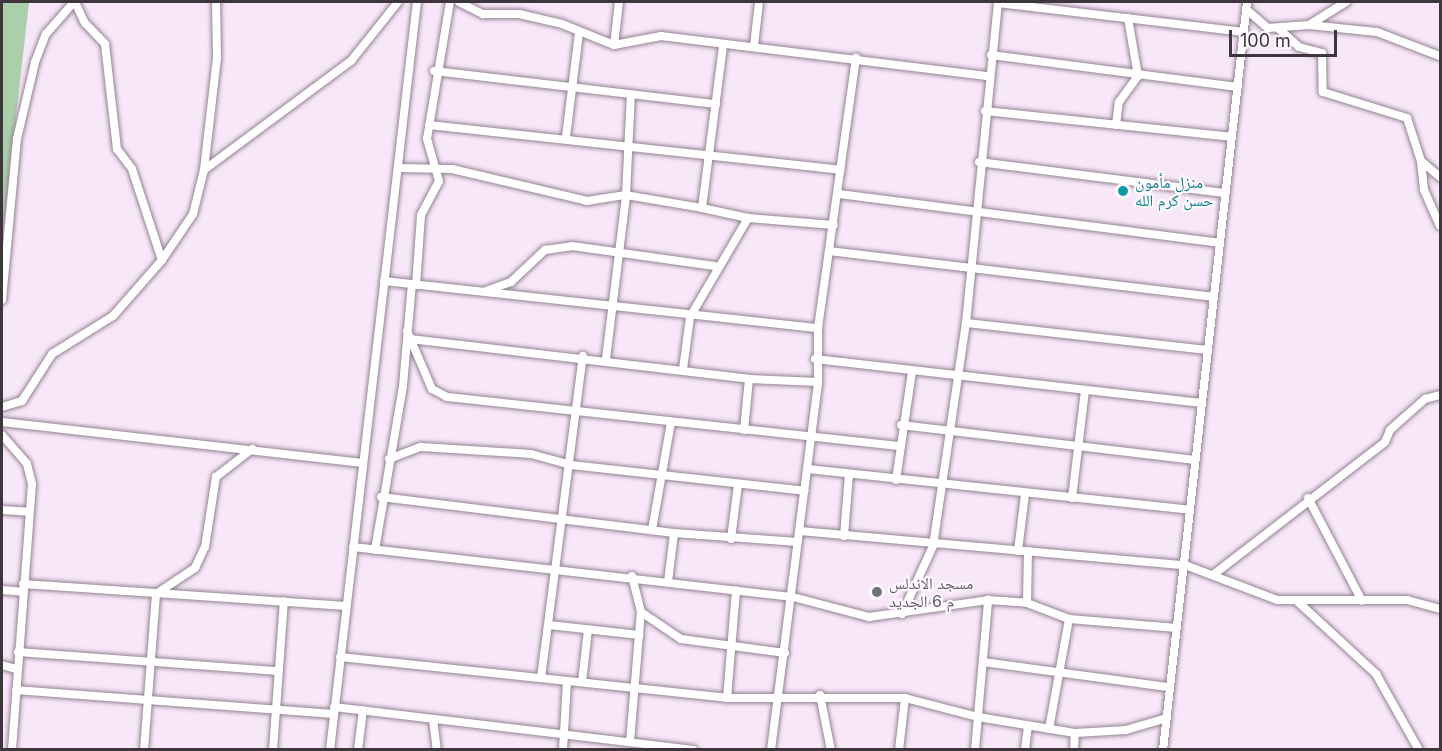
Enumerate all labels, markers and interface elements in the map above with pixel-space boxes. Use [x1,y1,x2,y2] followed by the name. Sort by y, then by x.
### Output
[1232,18,1340,56] scale bar
[1240,30,1291,51] text: 100 m
[1135,172,1213,210] place label: منزل مأمون حسن كرم الله
[1116,184,1130,198] marker: منزل مأمون حسن كرم الله
[889,573,973,611] place label: مسجد الاندلس م 6 الجديد
[870,585,884,599] marker: مسجد الاندلس م 6 الجديد

